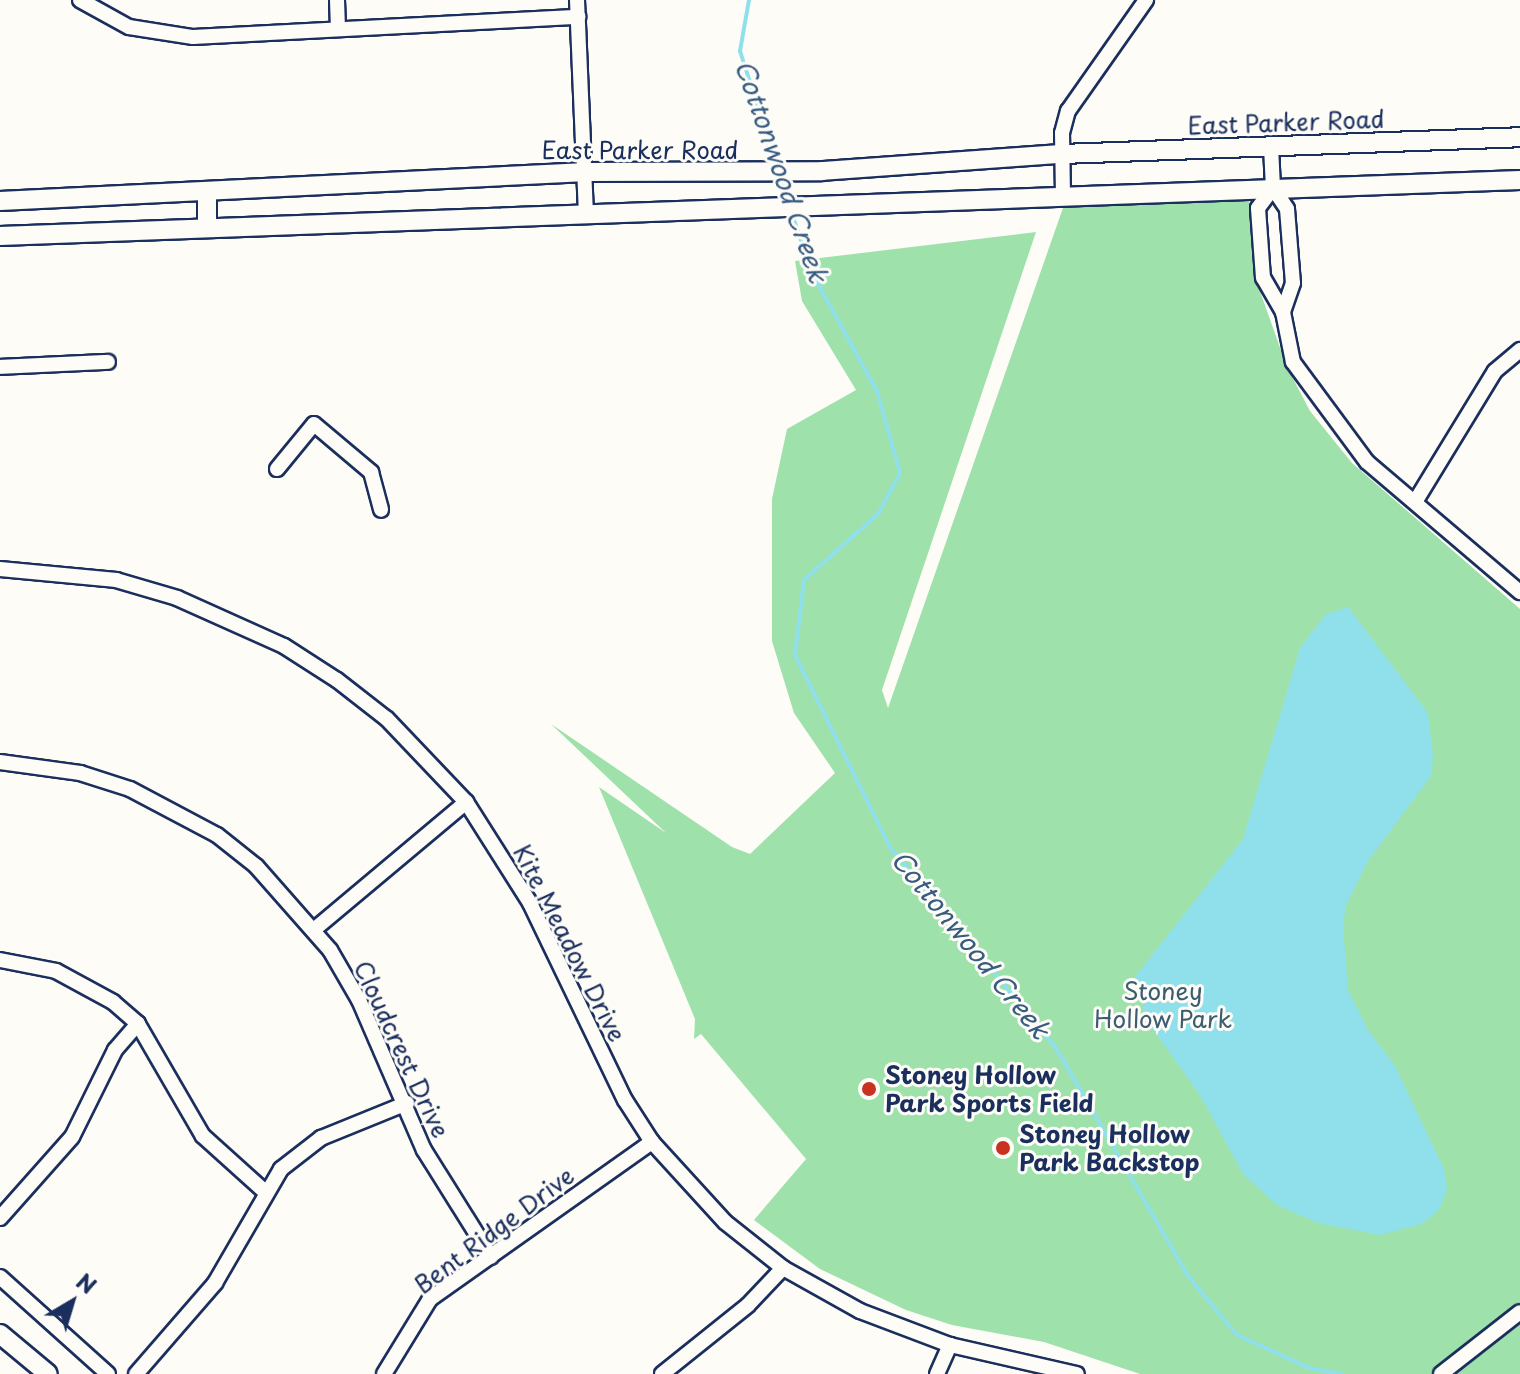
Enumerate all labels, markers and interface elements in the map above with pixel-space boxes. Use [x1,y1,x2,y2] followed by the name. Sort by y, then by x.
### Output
[729,55,835,287] water label: Cottonwood Creek
[1185,104,1387,140] street label: East Parker Road
[540,136,740,164] street label: East Parker Road
[508,840,632,1046] street label: Kite Meadow Drive
[885,843,1057,1045] water label: Cottonwood Creek
[348,956,456,1142] street label: Cloudcrest Drive
[1094,977,1232,1033] park label: Stoney Hollow Park
[885,1061,1094,1117] place label: Stoney Hollow Park Sports Field
[860,1080,878,1098] marker: Stoney Hollow Park Sports Field
[1019,1120,1200,1176] place label: Stoney Hollow Park Backstop
[994,1139,1012,1157] marker: Stoney Hollow Park Backstop
[408,1160,580,1300] street label: Bent Ridge Drive
[32,1262,112,1342] north arrow
[70,1264,104,1301] text: N

